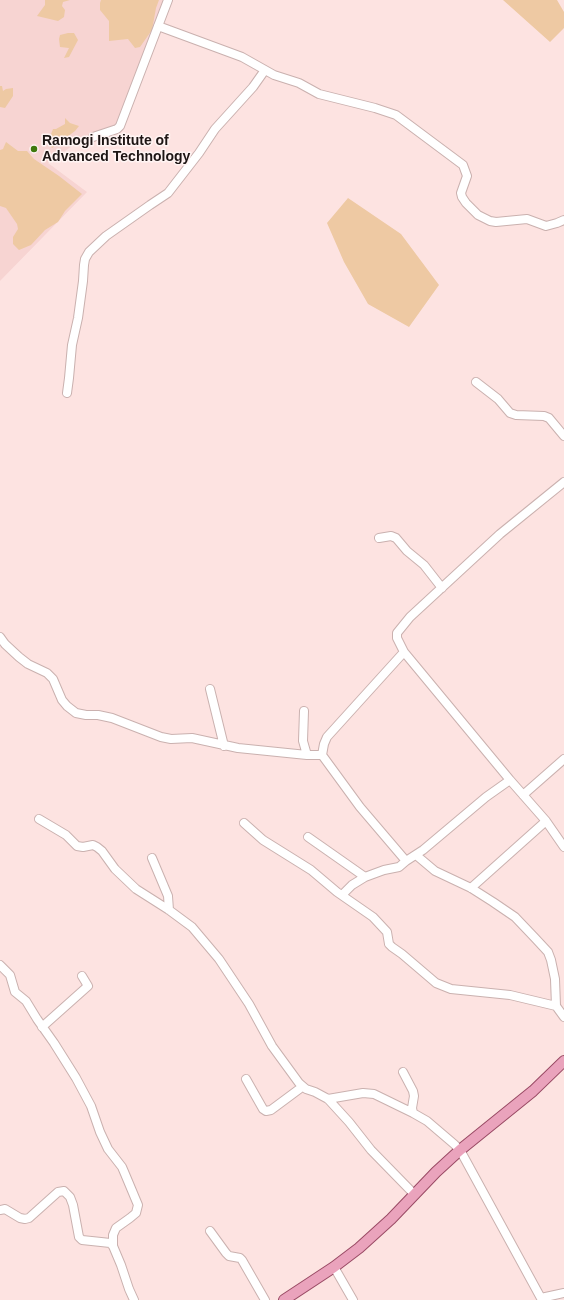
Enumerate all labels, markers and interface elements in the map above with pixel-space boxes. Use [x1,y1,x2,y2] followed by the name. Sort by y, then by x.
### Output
[42,133,190,166] place label: Ramogi Institute of Advanced Technology
[29,144,39,154] marker: Ramogi Institute of Advanced Technology

